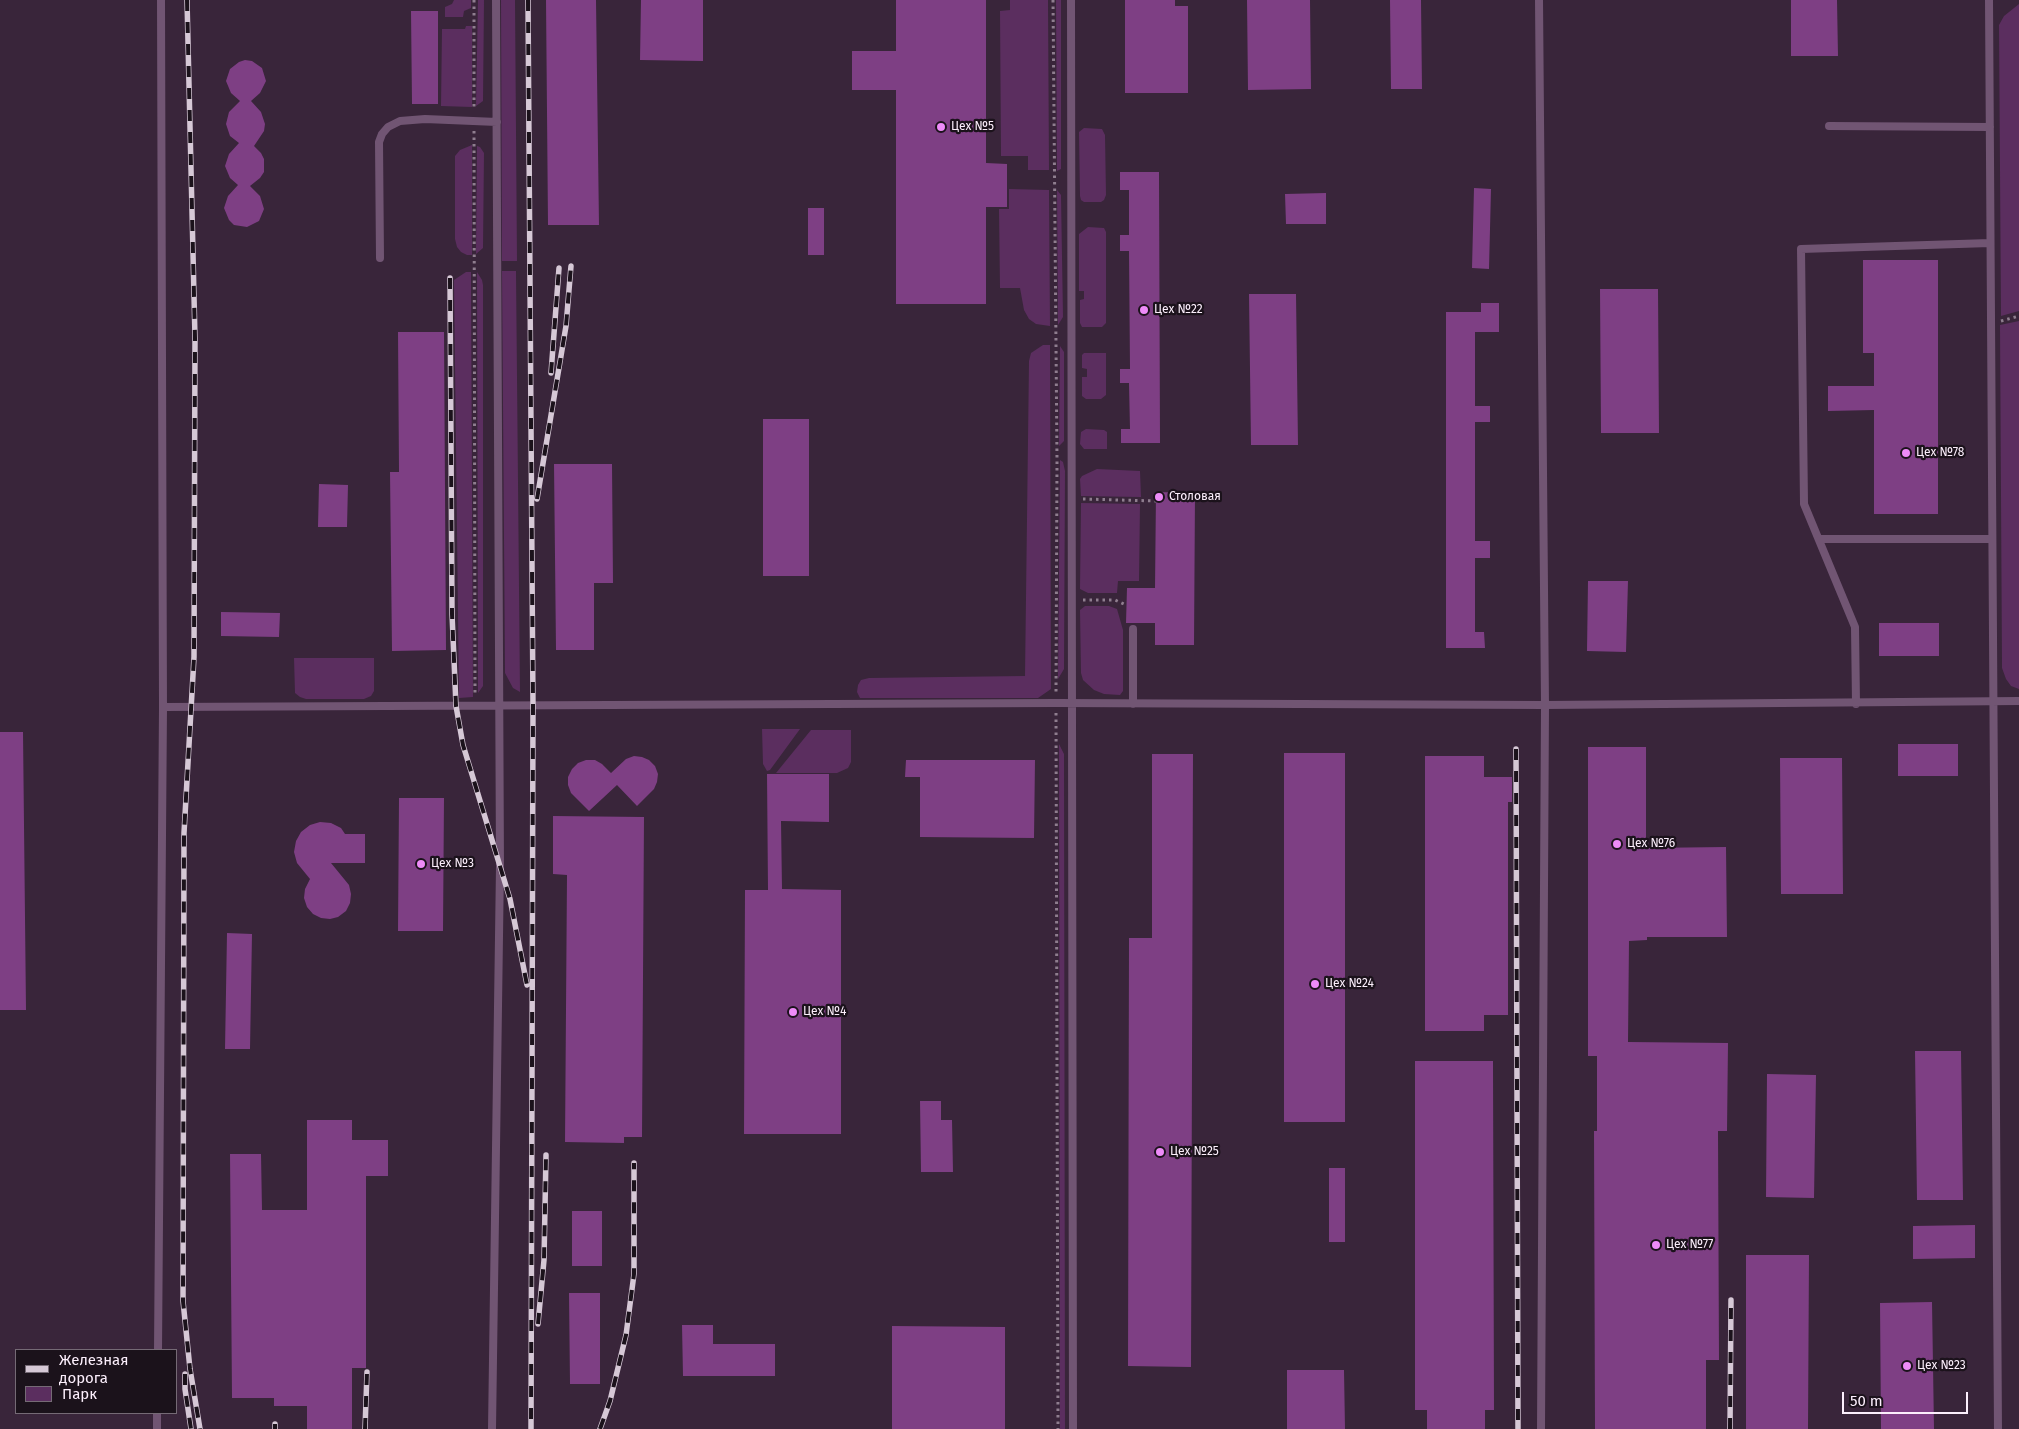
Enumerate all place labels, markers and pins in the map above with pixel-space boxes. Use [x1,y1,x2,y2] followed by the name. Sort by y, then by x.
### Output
[951,120,994,134] place label: Цех №5
[935,121,947,133] marker: Цех №5
[1154,303,1203,317] place label: Цех №22
[1138,304,1150,316] marker: Цех №22
[1916,446,1964,460] place label: Цех №78
[1900,447,1912,459] marker: Цех №78
[1169,490,1221,504] place label: Столовая
[1153,491,1165,503] marker: Столовая
[1627,837,1675,851] place label: Цех №76
[1611,838,1623,850] marker: Цех №76
[431,857,474,871] place label: Цех №3
[415,858,427,870] marker: Цех №3
[1325,977,1374,991] place label: Цех №24
[1309,978,1321,990] marker: Цех №24
[803,1005,846,1019] place label: Цех №4
[787,1006,799,1018] marker: Цех №4
[1170,1145,1219,1159] place label: Цех №25
[1154,1146,1166,1158] marker: Цех №25
[1666,1238,1713,1252] place label: Цех №77
[1650,1239,1662,1251] marker: Цех №77
[1917,1359,1966,1373] place label: Цех №23
[1901,1360,1913,1372] marker: Цех №23

